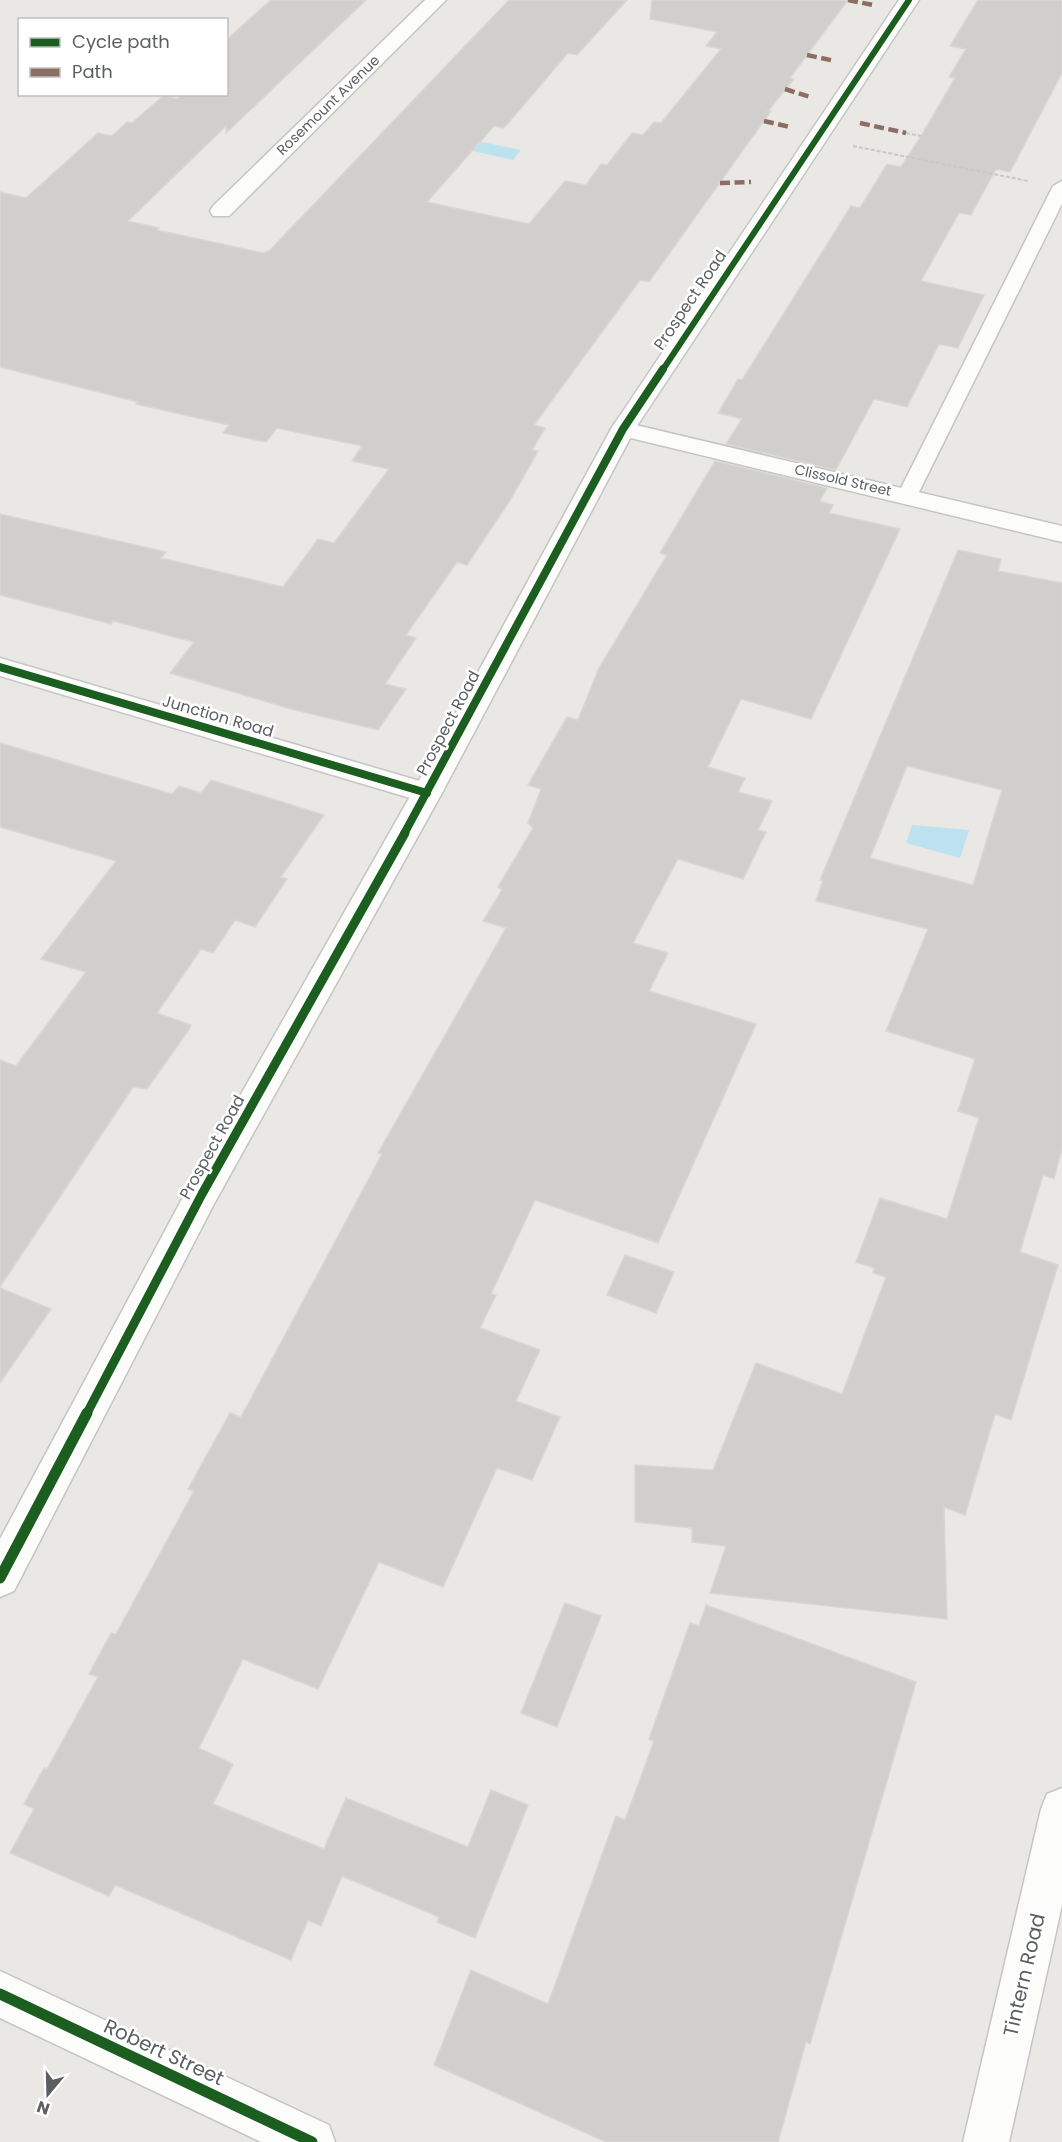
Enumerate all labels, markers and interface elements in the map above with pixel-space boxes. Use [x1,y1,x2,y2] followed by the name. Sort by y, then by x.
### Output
[18,18,228,96] legend
[72,29,170,54] text: Cycle path
[272,50,384,159] street label: Rosemount Avenue
[72,59,113,84] text: Path
[648,245,732,355] street label: Prospect Road
[793,459,893,501] street label: Clissold Street
[411,666,485,780] street label: Prospect Road
[160,689,276,743] street label: Junction Road
[174,1091,250,1203] street label: Prospect Road
[996,1911,1052,2039] street label: Tintern Road
[99,2012,229,2092] street label: Robert Street
[18,2064,78,2124] north arrow
[34,2095,53,2121] text: N

